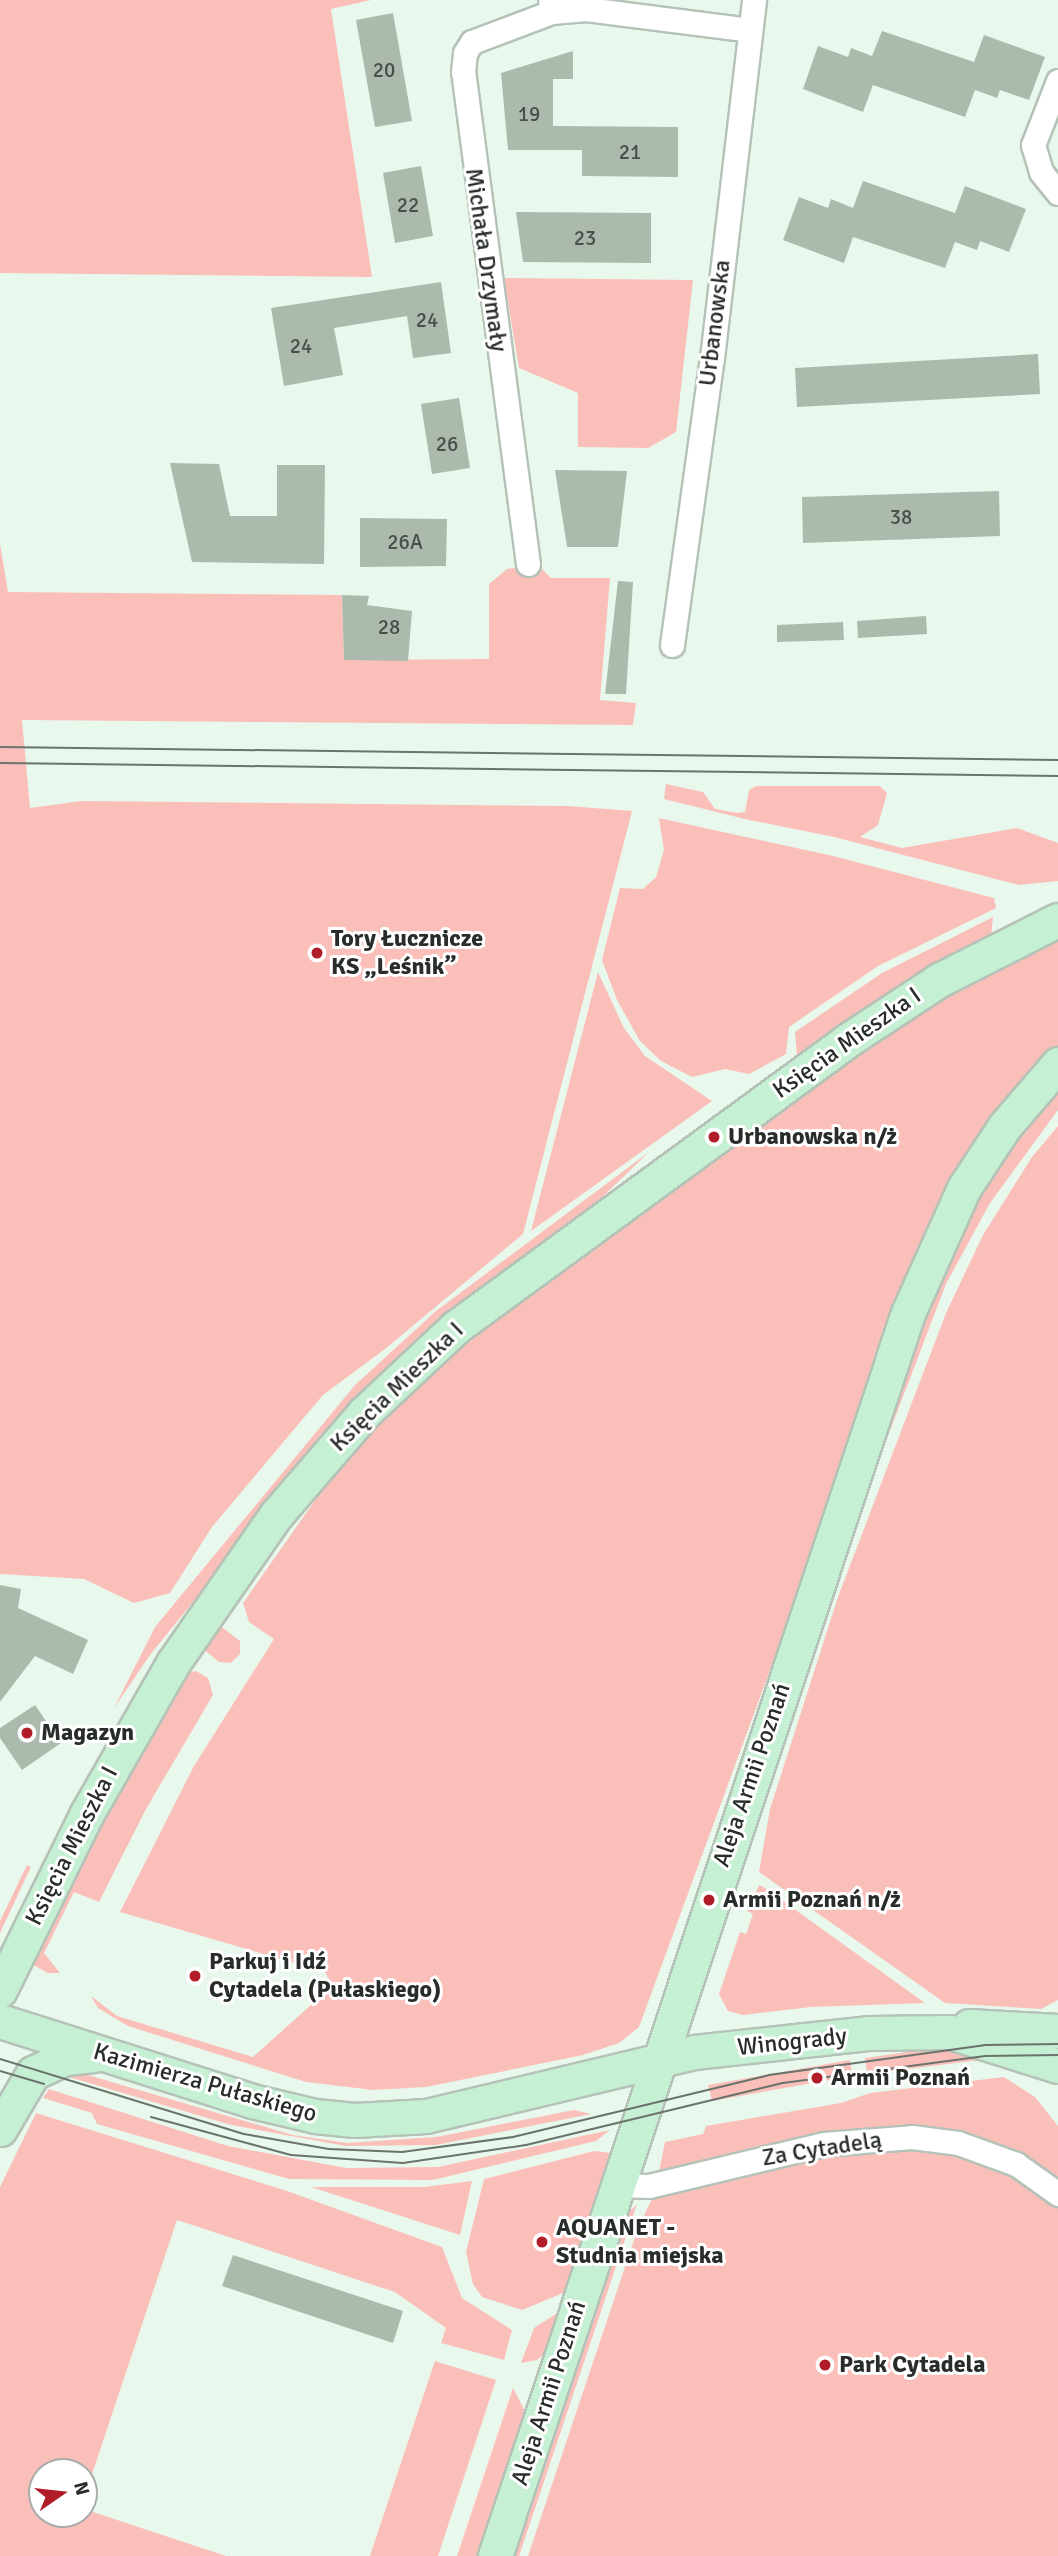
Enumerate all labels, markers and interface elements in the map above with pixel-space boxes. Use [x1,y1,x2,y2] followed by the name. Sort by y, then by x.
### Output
[373,57,395,83] house number: 20
[518,101,540,127] house number: 19
[619,139,641,165] house number: 21
[459,166,513,354] street label: Michała Drzymały
[397,192,419,218] house number: 22
[574,225,596,251] house number: 23
[693,258,737,388] street label: Urbanowska
[416,307,438,333] house number: 24
[290,333,312,359] house number: 24
[436,431,458,457] house number: 26
[890,504,912,530] house number: 38
[387,529,423,555] house number: 26A
[378,614,400,640] house number: 28
[331,925,483,981] place label: Tory Łucznicze KS „Leśnik”
[309,945,325,961] marker: Tory Łucznicze KS „Leśnik”
[767,981,927,1105] street label: Księcia Mieszka I
[728,1123,897,1151] place label: Urbanowska n/ż
[706,1129,722,1145] marker: Urbanowska n/ż
[324,1316,470,1458] street label: Księcia Mieszka I
[707,1679,797,1871] street label: Aleja Armii Poznań
[41,1719,134,1747] place label: Magazyn
[19,1725,35,1741] marker: Magazyn
[20,1762,124,1930] street label: Księcia Mieszka I
[723,1886,901,1914] place label: Armii Poznań n/ż
[701,1892,717,1908] marker: Armii Poznań n/ż
[209,1948,441,2004] place label: Parkuj i Idź Cytadela (Pułaskiego)
[187,1968,203,1984] marker: Parkuj i Idź Cytadela (Pułaskiego)
[736,2022,848,2062] street label: Winogrady
[90,2037,320,2129] street label: Kazimierza Pułaskiego
[831,2064,970,2092] place label: Armii Poznań
[809,2070,825,2086] marker: Armii Poznań
[760,2125,884,2173] street label: Za Cytadelą
[556,2214,724,2270] place label: AQUANET - Studnia miejska
[534,2234,550,2250] marker: AQUANET - Studnia miejska
[506,2297,592,2489] street label: Aleja Armii Poznań
[839,2351,986,2379] place label: Park Cytadela
[817,2357,833,2373] marker: Park Cytadela
[28,2458,98,2528] north arrow
[68,2479,95,2498] text: N

